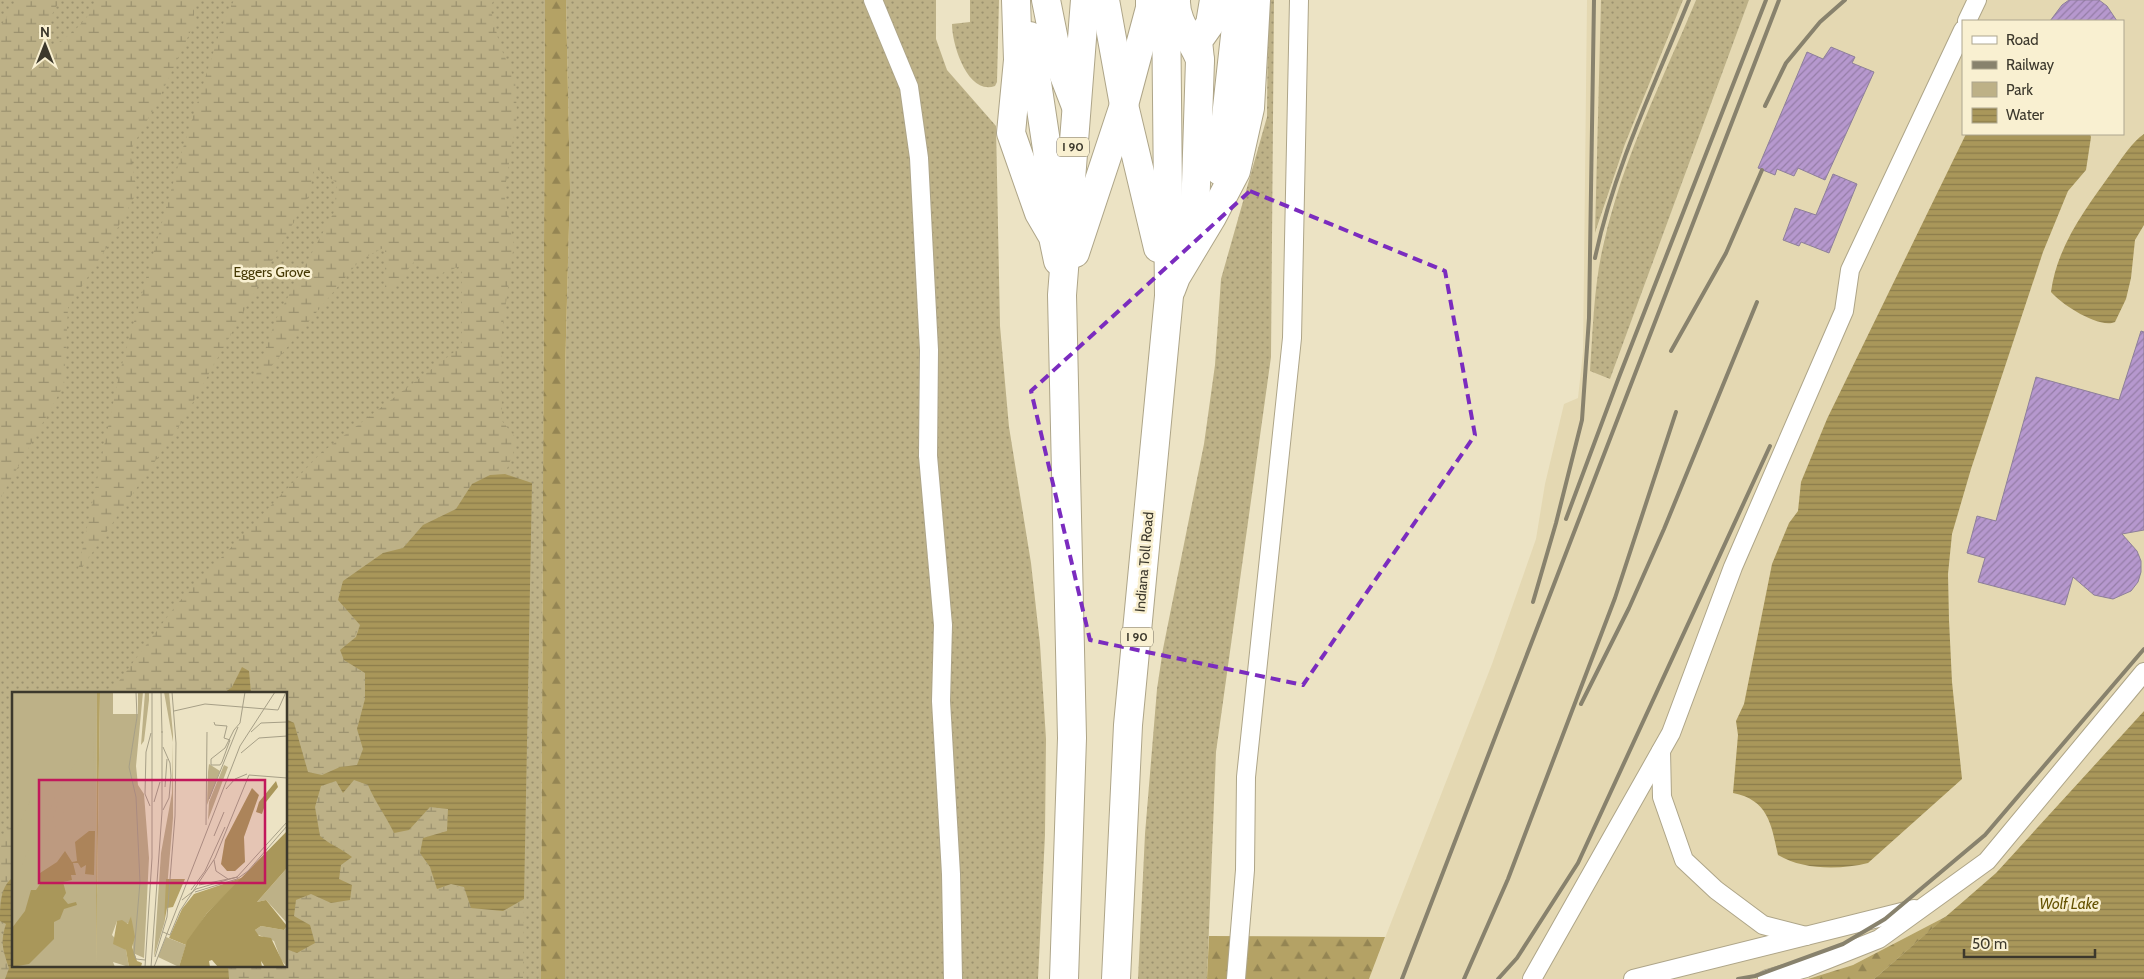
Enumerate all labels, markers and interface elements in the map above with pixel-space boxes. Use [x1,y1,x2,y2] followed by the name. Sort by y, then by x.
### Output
[20,20,70,70] north arrow
[1962,20,2124,135] legend
[40,23,50,41] text: N
[2006,31,2039,49] text: Road
[2006,56,2055,74] text: Railway
[2006,81,2033,99] text: Park
[2006,106,2044,124] text: Water
[1057,138,1089,156] road number: I 90
[233,263,311,281] park label: Eggers Grove
[1131,511,1157,613] street label: Indiana Toll Road
[1121,628,1153,646] road number: I 90
[12,692,288,966] inset map
[2039,895,2099,913] water label: Wolf Lake
[1964,926,2095,958] scale bar
[1972,935,2007,953] text: 50 m

